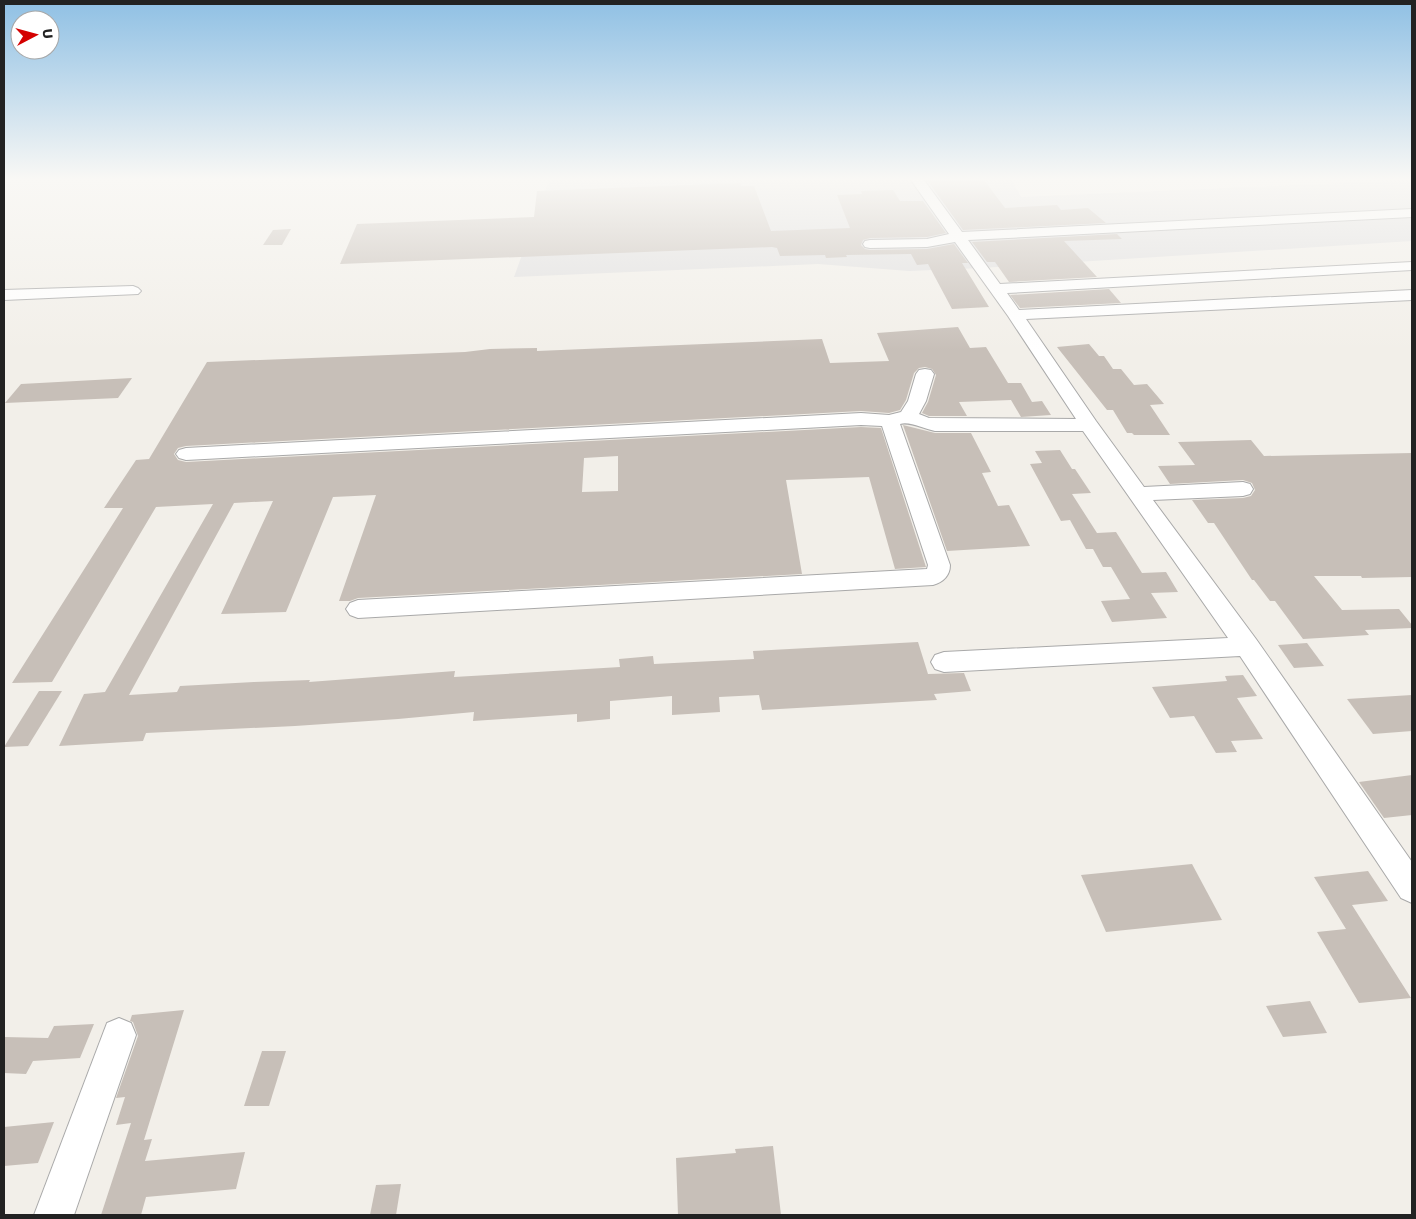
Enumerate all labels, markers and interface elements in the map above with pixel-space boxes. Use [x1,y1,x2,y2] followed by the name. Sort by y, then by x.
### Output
[10,10,60,60] north arrow
[39,28,56,39] text: U

